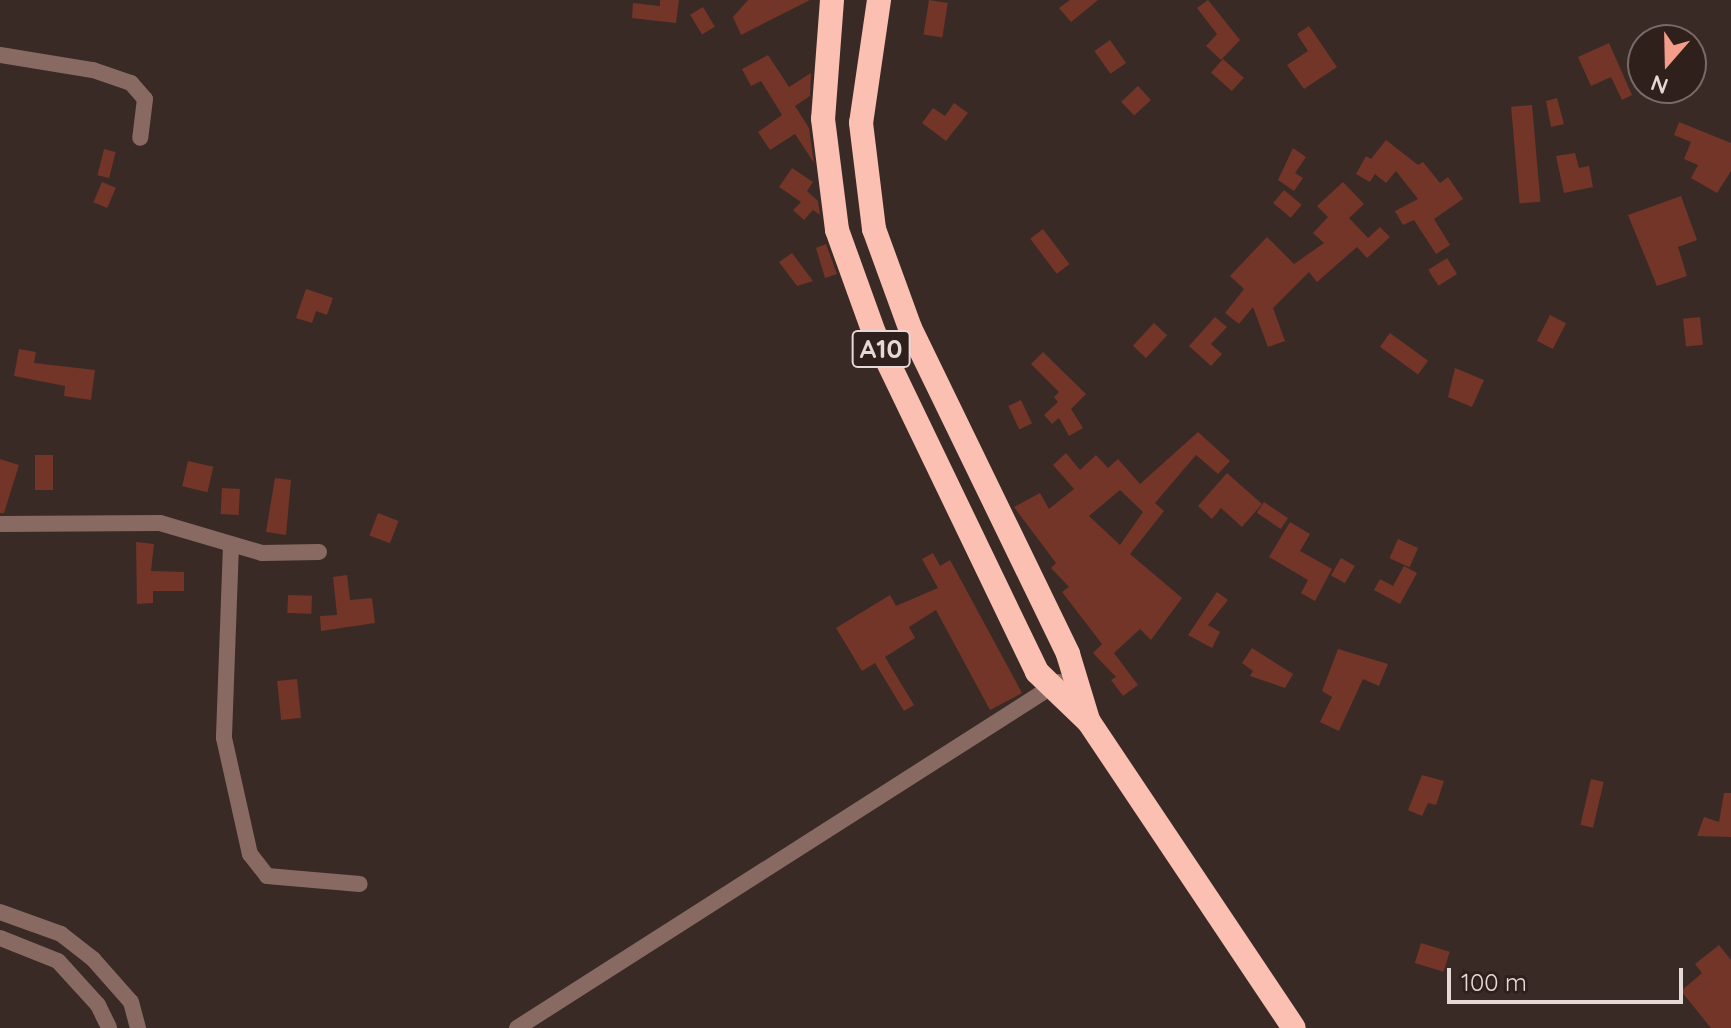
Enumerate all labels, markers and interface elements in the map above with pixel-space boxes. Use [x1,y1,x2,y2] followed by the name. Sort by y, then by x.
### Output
[1627,24,1707,104] north arrow
[1647,69,1672,101] text: N
[851,327,911,371] road number: A10
[1451,952,1687,1002] scale bar
[1461,967,1527,997] text: 100 m

